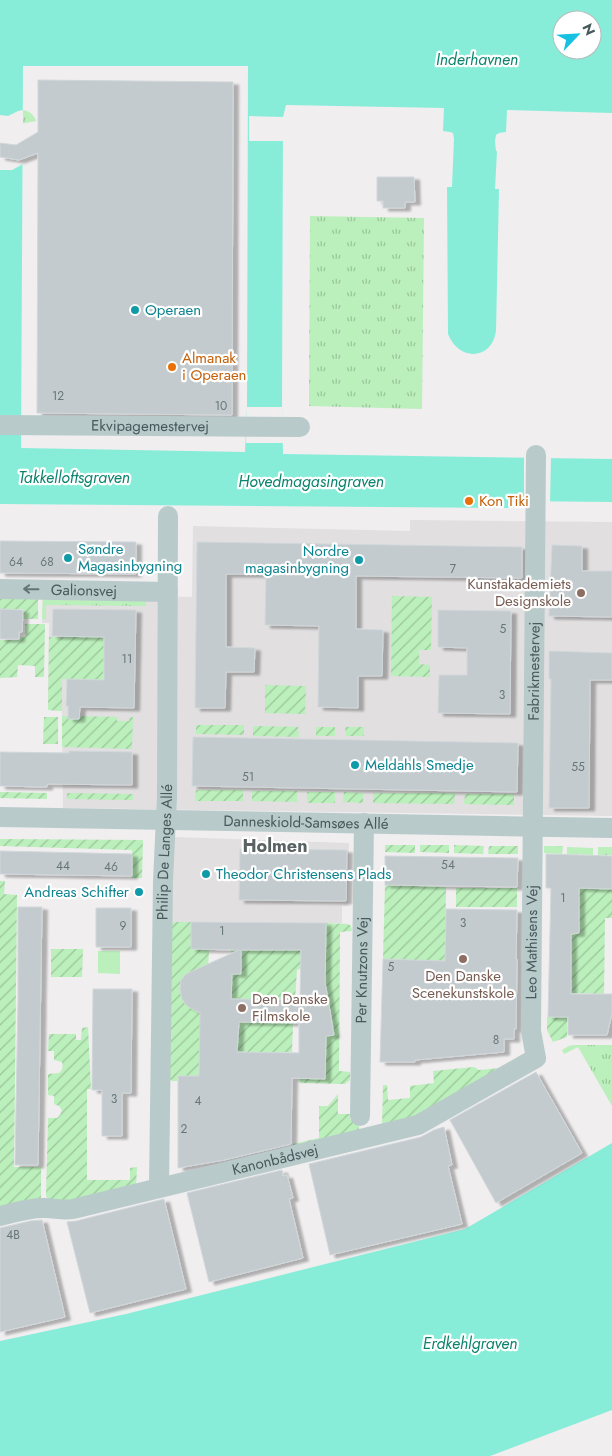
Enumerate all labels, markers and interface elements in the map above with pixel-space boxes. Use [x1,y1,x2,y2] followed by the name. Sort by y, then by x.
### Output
[552,10,602,60] north arrow
[577,20,600,39] text: N
[436,48,518,71] water label: Inderhavnen
[145,299,201,321] place label: Operaen
[129,304,141,316] marker: Operaen
[182,347,247,386] place label: Almanak i Operaen
[166,361,178,373] marker: Almanak i Operaen
[52,387,64,405] house number: 12
[215,397,227,415] house number: 10
[91,415,209,437] street label: Ekvipagemestervej
[18,466,130,489] water label: Takkelloftsgraven
[238,470,384,493] water label: Hovedmagasingraven
[479,490,529,512] place label: Kon Tiki
[463,495,475,507] marker: Kon Tiki
[78,538,182,577] place label: Søndre Magasinbygning
[245,540,349,579] place label: Nordre magasinbygning
[62,552,74,564] marker: Søndre Magasinbygning
[9,553,23,571] house number: 64
[40,553,54,571] house number: 68
[353,554,365,566] marker: Nordre magasinbygning
[450,560,457,578] house number: 7
[467,573,571,612] place label: Kunstakademiets Designskole
[51,579,117,602] street label: Galionsvej
[24,585,40,594] one-way arrow
[575,587,587,599] marker: Kunstakademiets Designskole
[500,620,507,638] house number: 5
[523,622,546,721] street label: Fabrikmestervej
[122,650,132,668] house number: 11
[499,686,506,704] house number: 3
[365,754,474,776] place label: Meldahls Smedje
[571,758,585,776] house number: 55
[349,759,361,771] marker: Meldahls Smedje
[242,768,254,786] house number: 51
[151,784,178,920] street label: Philip De Langes Allé
[223,810,389,835] street label: Danneskiold-Samsøes Allé
[242,833,308,859] district label: Holmen
[441,856,455,874] house number: 54
[56,857,70,875] house number: 44
[104,858,118,876] house number: 46
[216,863,391,885] place label: Theodor Christensens Plads
[200,868,212,880] marker: Theodor Christensens Plads
[24,881,130,903] place label: Andreas Schifter
[520,885,543,1000] street label: Leo Mathisens Vej
[133,886,145,898] marker: Andreas Schifter
[560,889,566,907] house number: 1
[460,914,467,932] house number: 3
[120,917,127,935] house number: 9
[350,917,374,1023] street label: Per Knutzons Vej
[219,922,225,940] house number: 1
[457,953,469,965] marker: Den Danske Scenekunstskole
[388,958,395,976] house number: 5
[412,965,514,1004] place label: Den Danske Scenekunstskole
[252,988,328,1027] place label: Den Danske Filmskole
[236,1002,248,1014] marker: Den Danske Filmskole
[493,1031,499,1049] house number: 8
[111,1090,118,1108] house number: 3
[195,1092,202,1110] house number: 4
[181,1120,188,1138] house number: 2
[230,1139,320,1181] street label: Kanonbådsvej
[6,1226,20,1244] house number: 4B
[423,1332,517,1355] water label: Erdkehlgraven

